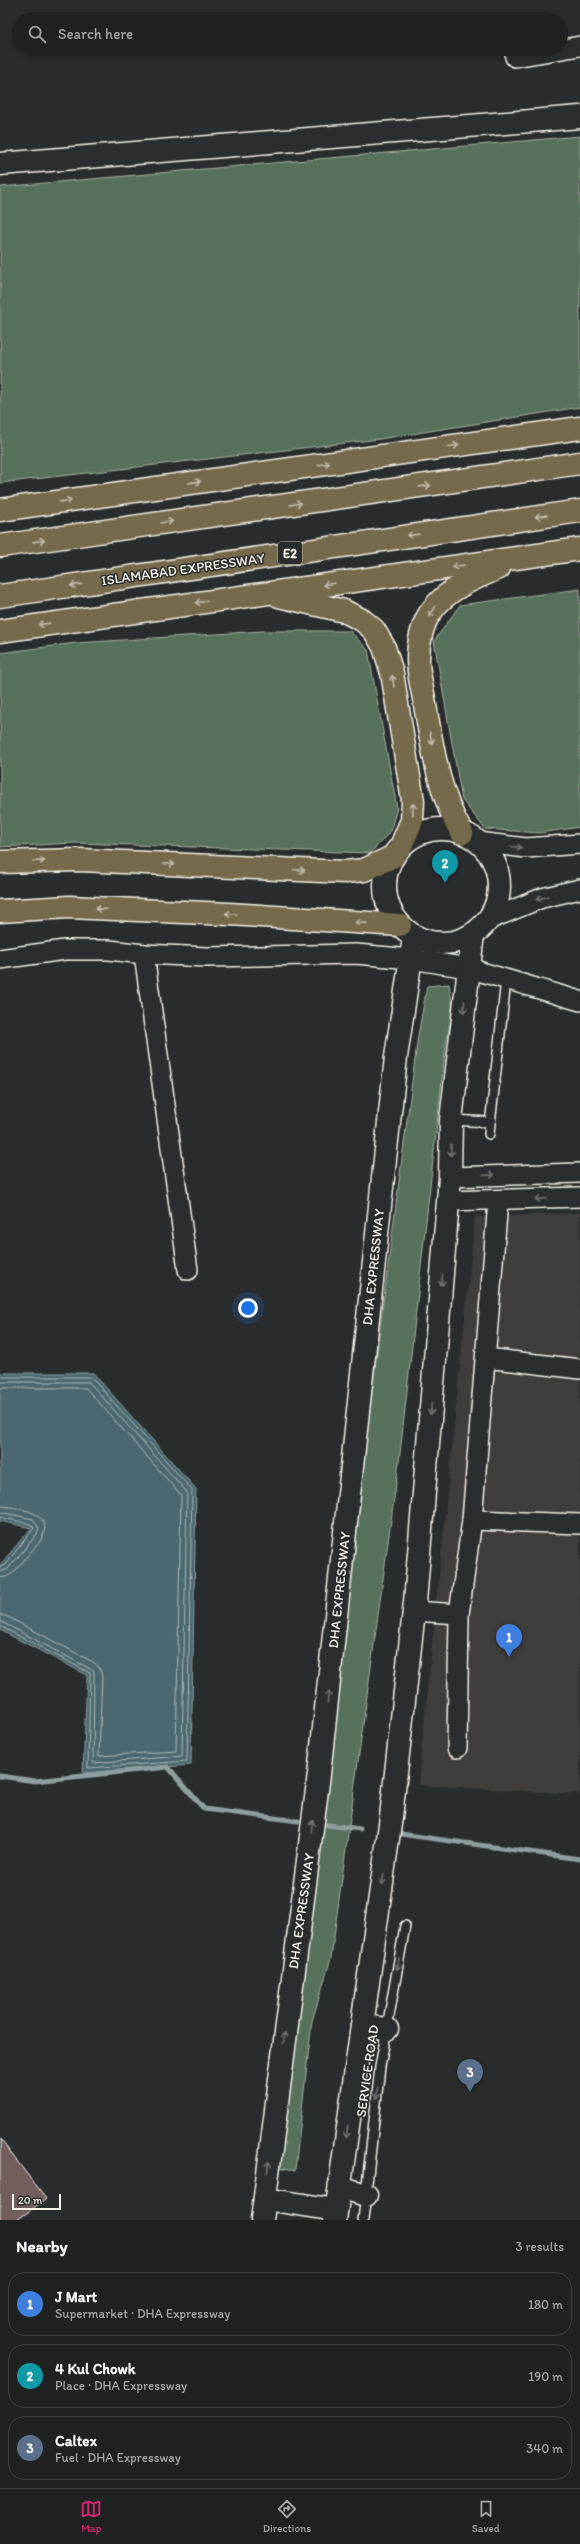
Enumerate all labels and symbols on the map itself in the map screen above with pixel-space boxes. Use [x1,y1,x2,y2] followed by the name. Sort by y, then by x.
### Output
[446,442,459,450] one-way arrow
[317,460,330,468] one-way arrow
[188,478,201,486] one-way arrow
[418,482,431,490] one-way arrow
[59,497,72,505] one-way arrow
[289,500,302,508] one-way arrow
[535,513,548,521] one-way arrow
[160,518,173,526] one-way arrow
[407,531,420,539] one-way arrow
[32,537,45,545] one-way arrow
[278,542,302,564] road number: E2
[100,550,266,589] street label: ISLAMABAD EXPRESSWAY
[452,562,465,570] one-way arrow
[323,580,336,588] one-way arrow
[70,581,83,589] one-way arrow
[195,598,208,606] one-way arrow
[428,606,436,617] one-way arrow
[38,620,51,628] one-way arrow
[389,675,397,688] one-way arrow
[427,731,435,744] one-way arrow
[409,803,416,816] one-way arrow
[509,843,522,851] one-way arrow
[432,850,458,883] pin: 2
[32,857,45,865] one-way arrow
[162,861,175,868] one-way arrow
[292,867,305,874] one-way arrow
[536,895,549,902] one-way arrow
[95,905,108,912] one-way arrow
[225,910,238,918] one-way arrow
[355,919,368,926] one-way arrow
[460,1000,468,1013] one-way arrow
[447,1143,455,1156] one-way arrow
[482,1172,495,1179] one-way arrow
[535,1195,548,1203] one-way arrow
[359,1208,388,1326] street label: DHA EXPRESSWAY
[438,1273,445,1286] one-way arrow
[238,1298,258,1318] your location
[427,1402,434,1415] one-way arrow
[325,1531,354,1649] street label: DHA EXPRESSWAY
[496,1624,522,1657] pin: 1
[324,1691,332,1704] one-way arrow
[308,1820,316,1833] one-way arrow
[285,1852,318,1970] street label: DHA EXPRESSWAY
[379,1872,387,1885] one-way arrow
[394,1958,402,1971] one-way arrow
[353,2024,382,2118] street label: SERVICE ROAD
[280,2032,288,2045] one-way arrow
[457,2059,483,2092] pin: 3
[373,2086,381,2099] one-way arrow
[343,2125,351,2138] one-way arrow
[265,2161,272,2174] one-way arrow
[12,2192,61,2211] scale bar

